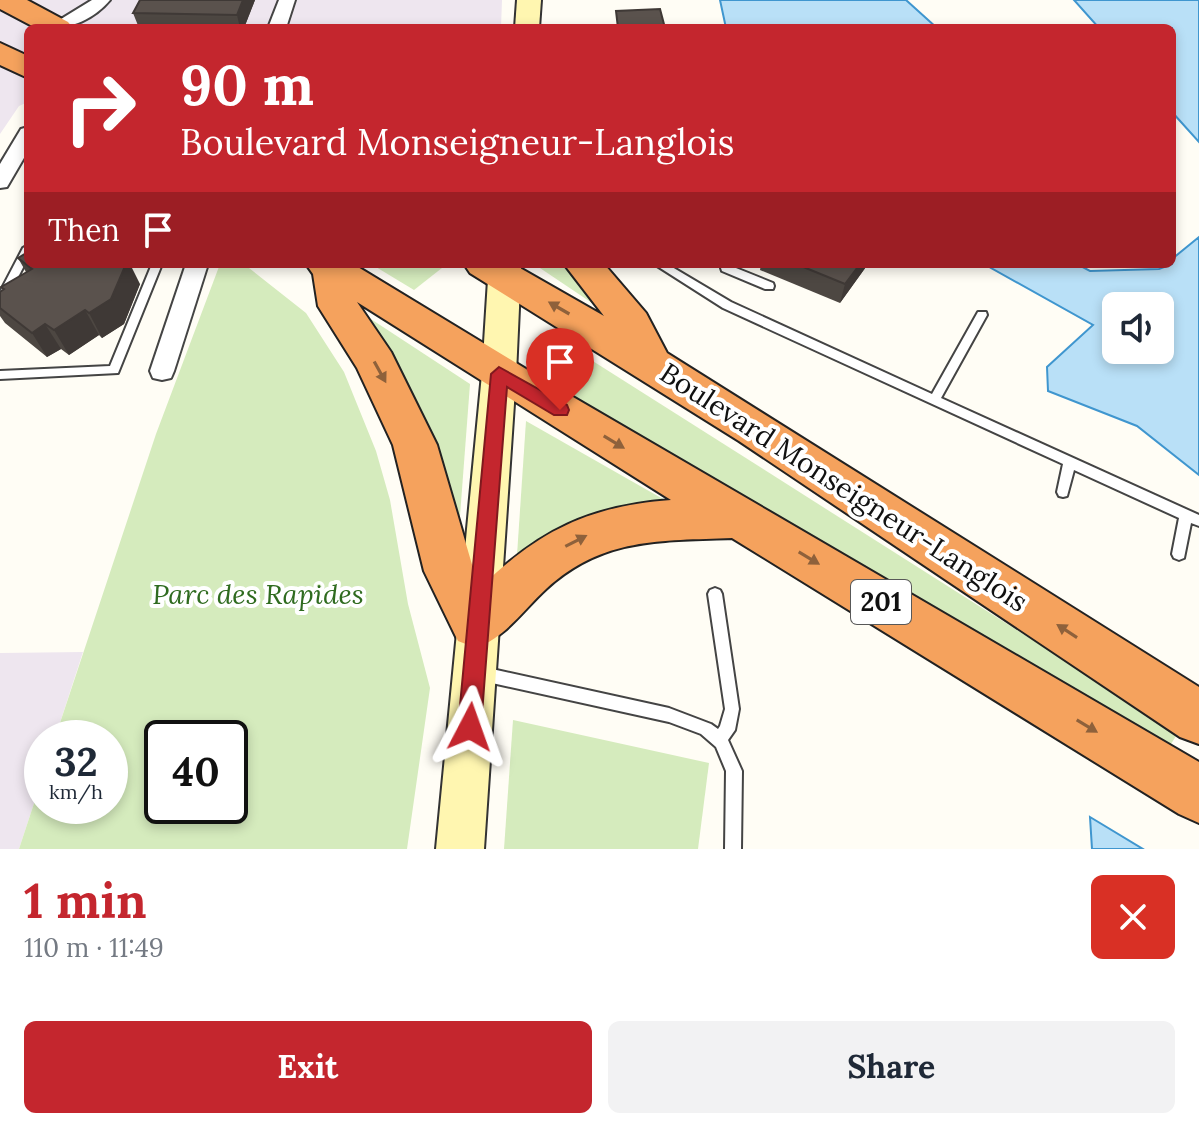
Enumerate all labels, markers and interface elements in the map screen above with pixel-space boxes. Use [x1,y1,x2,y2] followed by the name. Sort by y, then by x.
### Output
[180,49,314,120] text: 90 m
[48,56,152,160] icon: right
[180,119,734,165] text: Boulevard Monseigneur-Langlois
[136,208,180,252] icon: arrive
[48,211,120,249] text: Then
[1102,292,1174,364] map controls
[1102,292,1174,364] button: sound
[548,301,570,315] one-way arrow
[526,328,594,410] pin
[538,340,582,384] icon: arrive
[653,354,1035,620] street label: Boulevard Monseigneur-Langlois
[373,361,387,383] one-way arrow
[603,435,625,449] one-way arrow
[564,535,587,548] one-way arrow
[798,551,820,565] one-way arrow
[152,576,364,612] park label: Parc des Rapides
[851,580,911,624] road number: 201
[1056,625,1078,639] one-way arrow
[428,685,512,769] position arrow
[1076,718,1098,732] one-way arrow
[144,720,248,824] speed limit sign: 40
[54,736,98,787] text: 32
[49,779,103,804] text: km/h
[24,870,147,931] text: 1 min
[1091,875,1175,959] button: close
[24,931,164,964] text: 110 m · 11:49
[24,1021,592,1113] button: Exit
[608,1021,1175,1113] button: Share

